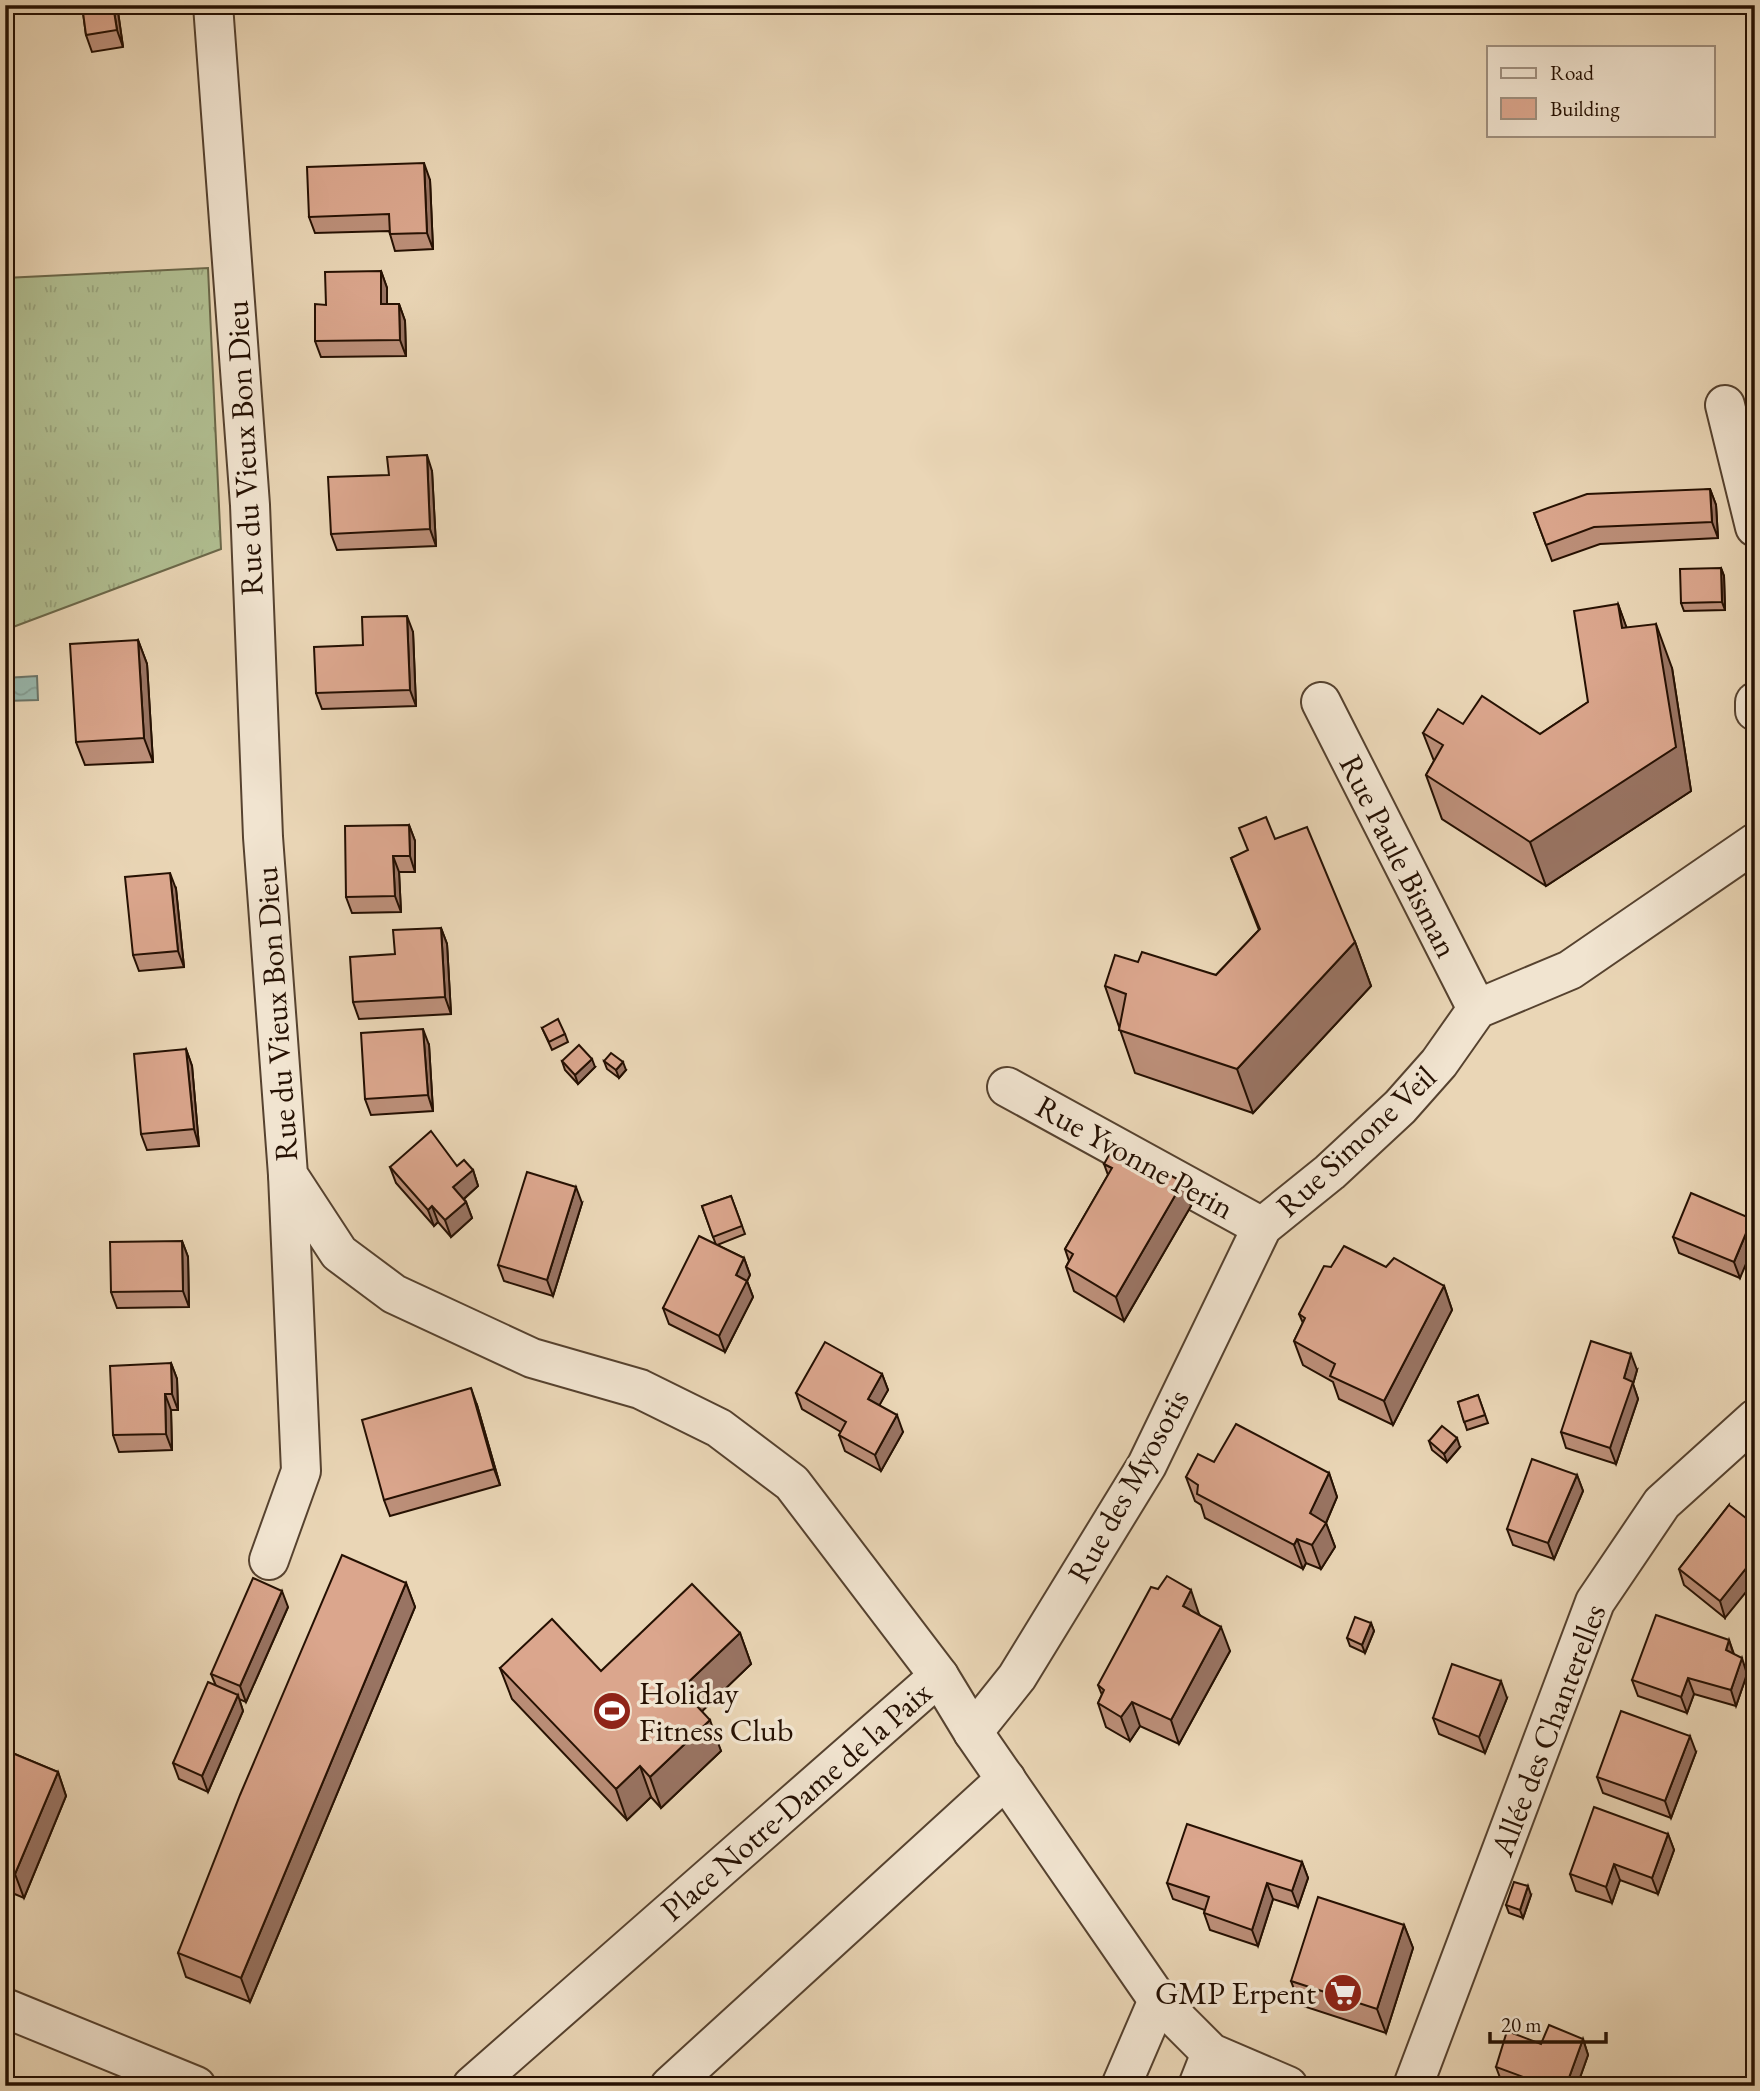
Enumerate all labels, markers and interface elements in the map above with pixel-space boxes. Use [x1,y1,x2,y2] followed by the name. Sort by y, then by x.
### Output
[1487,46,1714,136] legend
[1550,59,1594,86] text: Road
[1550,95,1620,122] text: Building
[215,299,273,597] street label: Rue du Vieux Bon Dieu
[1330,747,1468,965] street label: Rue Paule Bisman
[245,865,307,1163] street label: Rue du Vieux Bon Dieu
[1267,1056,1445,1226] street label: Rue Simone Veil
[1029,1085,1242,1229] street label: Rue Yvonne Perin
[1058,1382,1198,1590] street label: Rue des Myosotis
[1480,1598,1615,1863] street label: Allée des Chanterelles
[639,1672,793,1751] place label: Holiday Fitness Club
[652,1672,940,1930] street label: Place Notre-Dame de la Paix
[591,1690,633,1732] sports icon: Holiday Fitness Club
[1155,1972,1316,2014] place label: GMP Erpent
[1322,1972,1364,2014] supermarket icon: GMP Erpent
[1490,2000,1606,2044] scale bar
[1501,2011,1542,2038] text: 20 m

